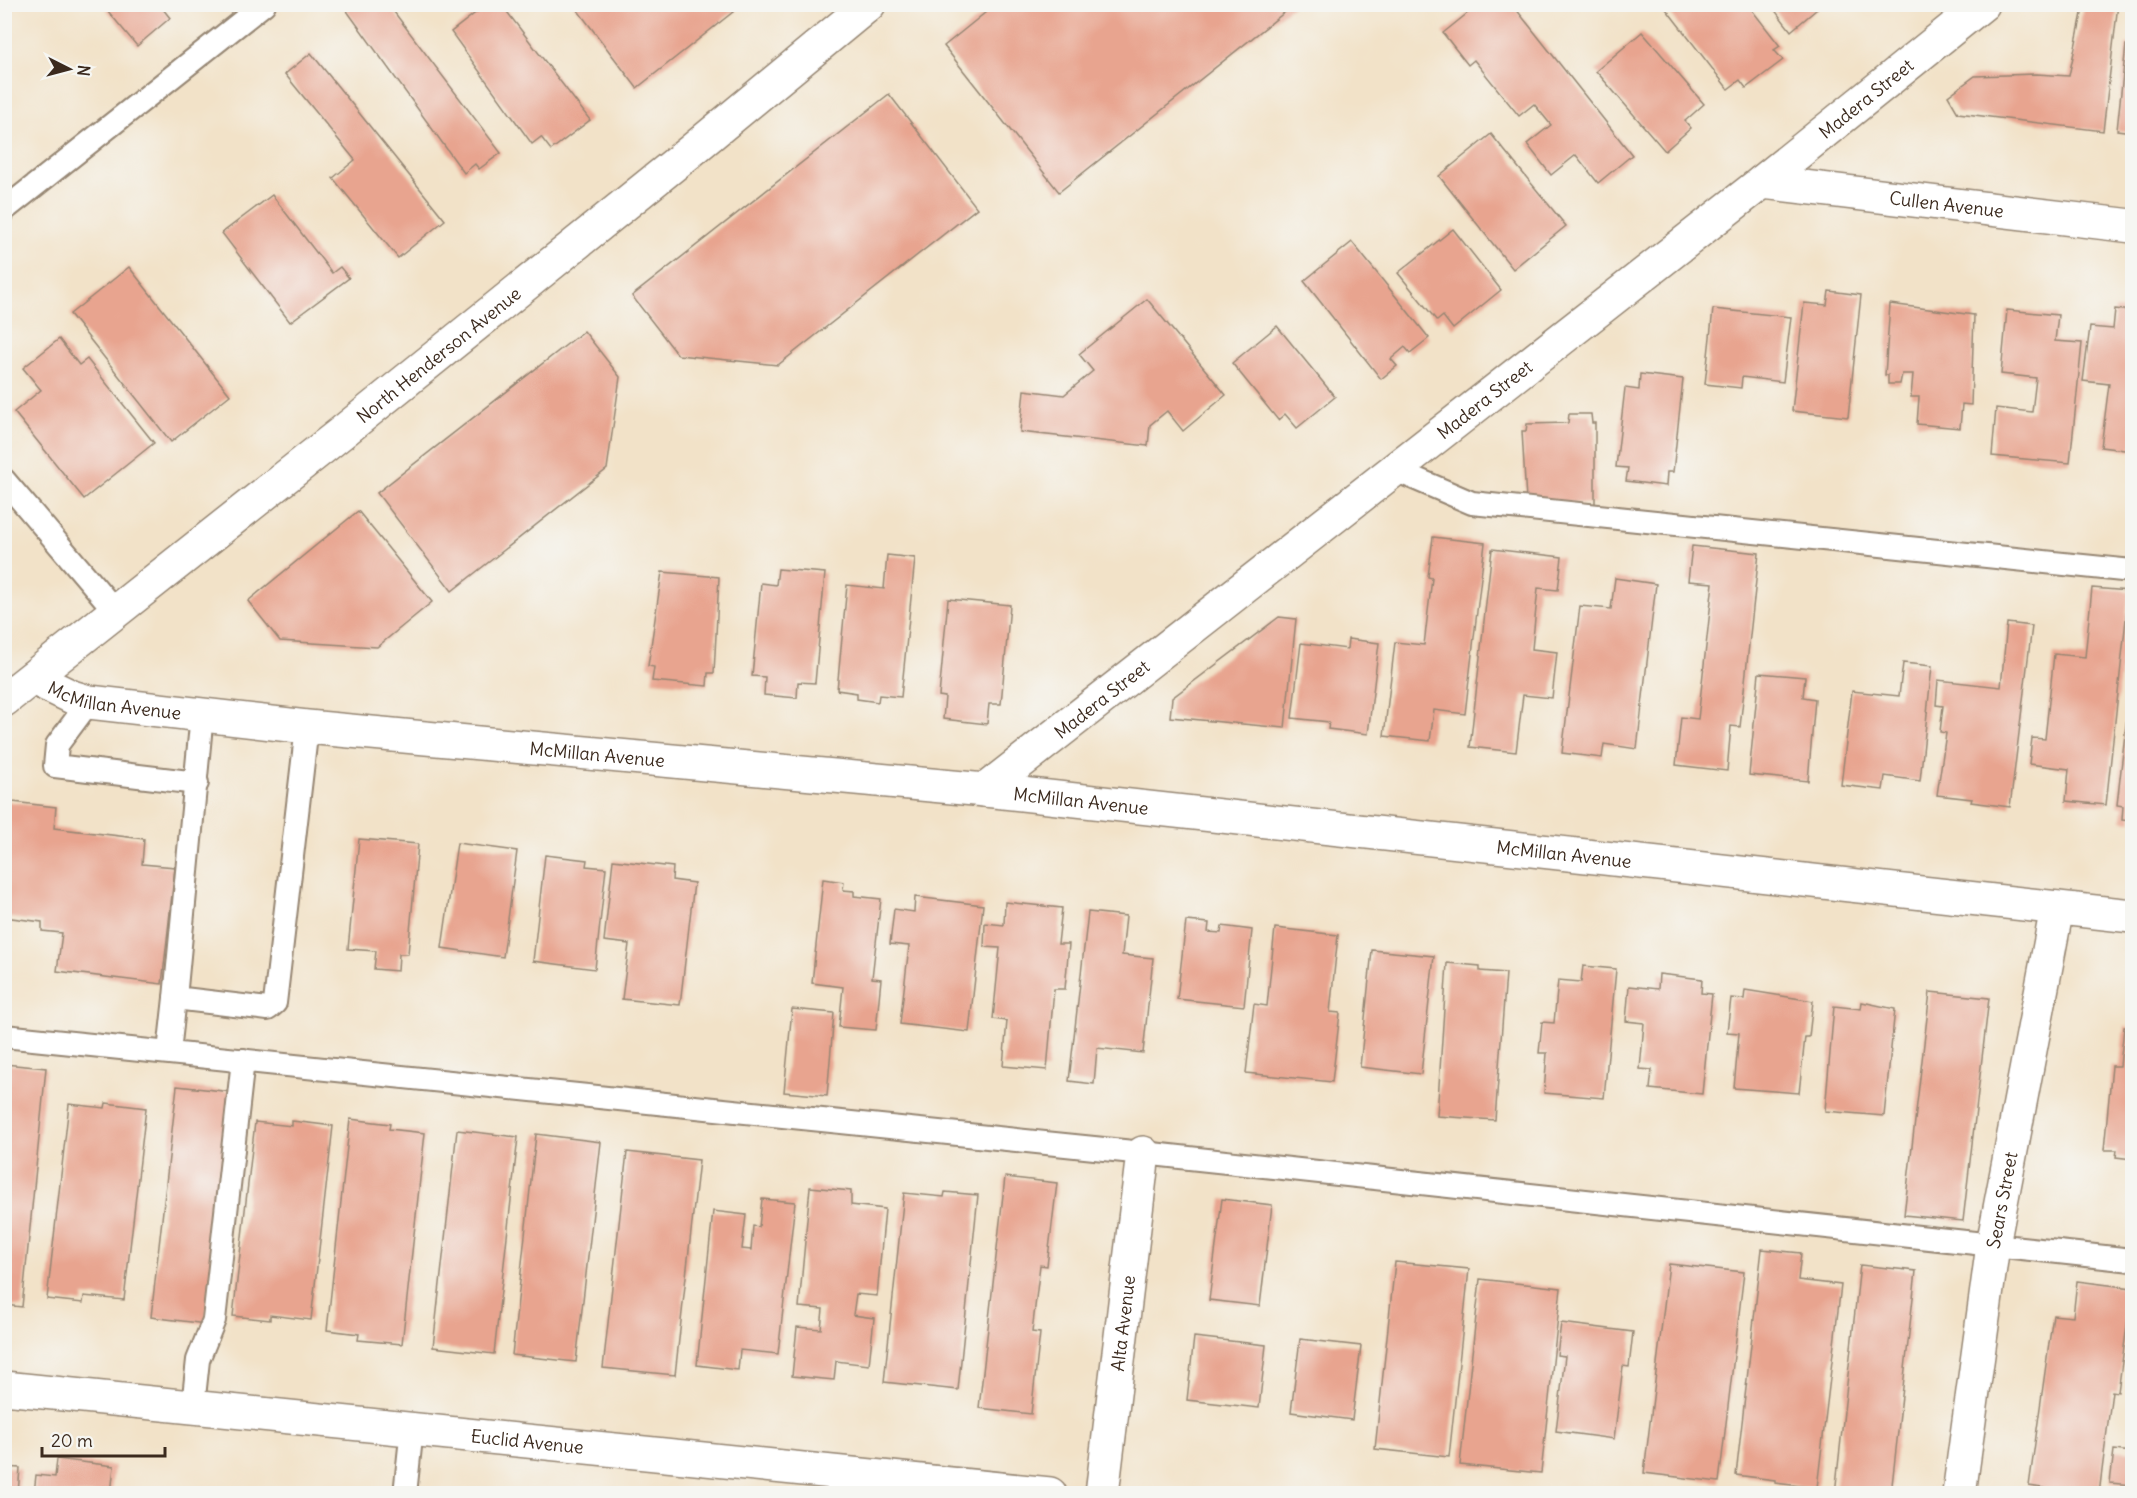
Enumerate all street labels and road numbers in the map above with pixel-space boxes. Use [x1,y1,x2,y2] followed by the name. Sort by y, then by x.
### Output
[1814,53,1918,143] street label: Madera Street
[1888,186,2005,222] street label: Cullen Avenue
[352,282,525,428] street label: North Henderson Avenue
[1432,355,1537,444] street label: Madera Street
[1049,654,1154,743] street label: Madera Street
[44,676,182,724] street label: McMillan Avenue
[529,736,666,772] street label: McMillan Avenue
[1012,782,1150,819] street label: McMillan Avenue
[1495,835,1633,872] street label: McMillan Avenue
[1981,1150,2022,1250] street label: Sears Street
[1105,1274,1140,1373] street label: Alta Avenue
[470,1424,585,1458] street label: Euclid Avenue

